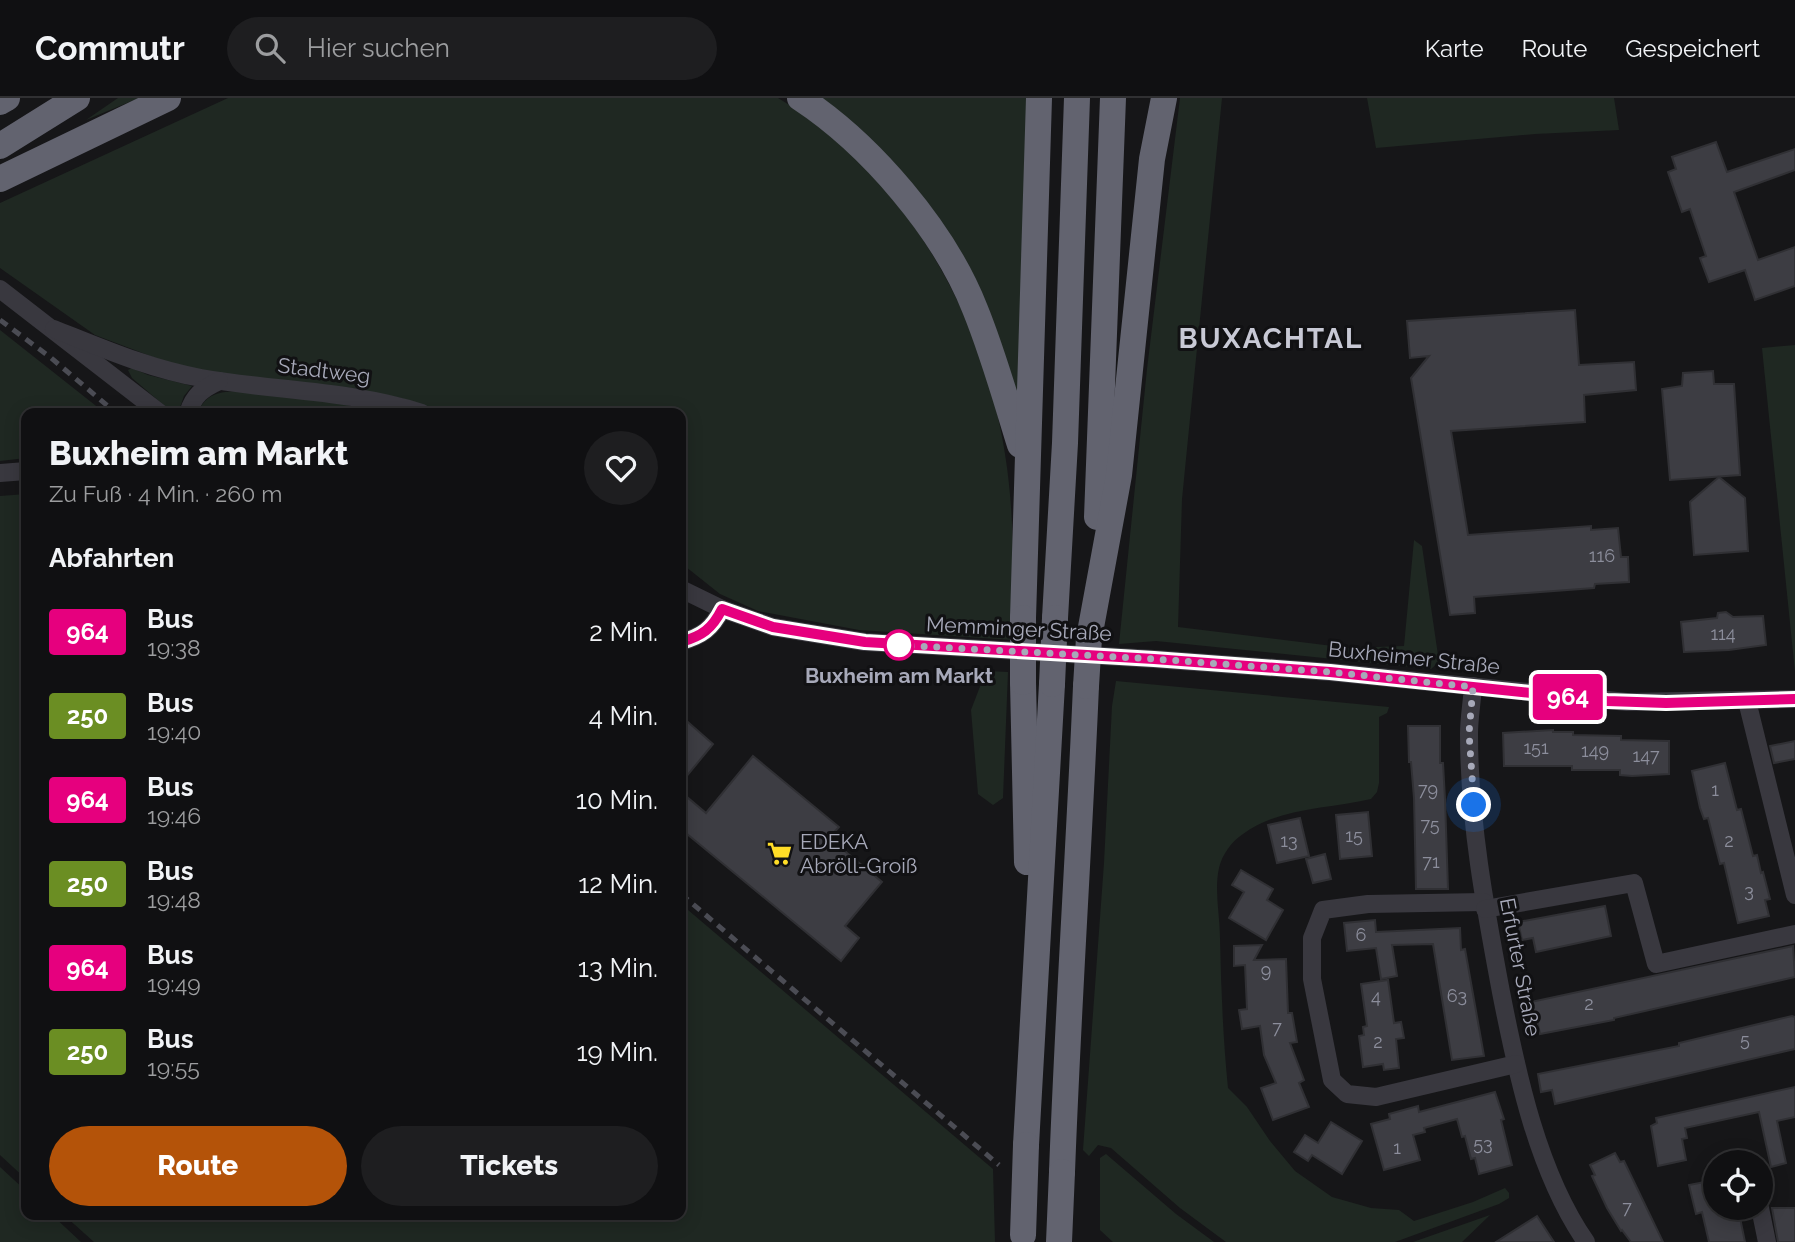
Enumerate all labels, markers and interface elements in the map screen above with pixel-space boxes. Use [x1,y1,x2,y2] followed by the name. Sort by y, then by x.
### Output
[227,17,717,80] search box
[35,29,185,68] text: Commutr
[251,29,289,67] icon: search
[307,33,450,63] text: Hier suchen
[1425,34,1484,63] text: Karte
[1522,34,1587,63] text: Route
[1625,34,1760,63] text: Gespeichert
[1179,322,1363,355] district label: BUXACHTAL
[276,352,372,389] street label: Stadtweg
[584,431,658,505] button: heart
[49,434,348,473] text: Buxheim am Markt
[49,480,282,507] text: Zu Fuß · 4 Min. · 260 m
[49,543,174,573] text: Abfahrten
[1589,545,1615,566] house number: 116
[147,604,194,634] text: Bus
[926,611,1112,646] street label: Memminger Straße
[66,617,109,646] text: 964
[589,617,658,647] text: 2 Min.
[1710,623,1736,644] house number: 114
[884,630,914,660] marker: Buxheim am Markt
[147,634,201,661] text: 19:38
[1327,636,1501,679] street label: Buxheimer Straße
[805,663,993,688] place label: Buxheim am Markt
[1528,674,1608,720] line badge: 964
[1547,682,1589,711] text: 964
[147,688,194,718] text: Bus
[67,701,108,730] text: 250
[589,701,658,731] text: 4 Min.
[147,718,201,745] text: 19:40
[1523,737,1549,758] house number: 151
[1581,740,1609,761] house number: 149
[1632,745,1660,766] house number: 147
[147,772,194,802] text: Bus
[1418,779,1438,800] house number: 79
[1711,779,1719,800] house number: 1
[66,785,109,814] text: 964
[576,785,658,815] text: 10 Min.
[1456,787,1491,822] your location
[147,802,201,829] text: 19:46
[1420,814,1440,835] house number: 75
[1345,825,1363,846] house number: 15
[800,829,917,878] place label: EDEKA Abröll-Groiß
[1280,830,1298,851] house number: 13
[1724,830,1734,851] house number: 2
[766,840,794,868] supermarket icon: EDEKA Abröll-Groiß
[1422,851,1440,872] house number: 71
[147,856,194,886] text: Bus
[67,869,108,898] text: 250
[578,869,658,899] text: 12 Min.
[1744,880,1754,901] house number: 3
[147,886,201,913] text: 19:48
[1495,896,1546,1038] street label: Erfurter Straße
[1356,924,1367,945] house number: 6
[147,940,194,970] text: Bus
[66,953,109,982] text: 964
[578,953,658,983] text: 13 Min.
[1261,960,1271,981] house number: 9
[147,970,201,997] text: 19:49
[1447,985,1467,1006] house number: 63
[1371,986,1381,1007] house number: 4
[1584,993,1594,1014] house number: 2
[1272,1017,1282,1038] house number: 7
[147,1024,194,1054] text: Bus
[1740,1029,1750,1050] house number: 5
[1373,1031,1383,1052] house number: 2
[67,1037,108,1066] text: 250
[576,1037,658,1067] text: 19 Min.
[147,1054,200,1081] text: 19:55
[49,1126,347,1206] button: Route
[361,1126,658,1206] button: Tickets
[1473,1133,1493,1154] house number: 53
[1393,1137,1401,1158] house number: 1
[1703,1150,1773,1220] map controls
[1703,1150,1773,1220] button: locate
[1622,1197,1632,1218] house number: 7

